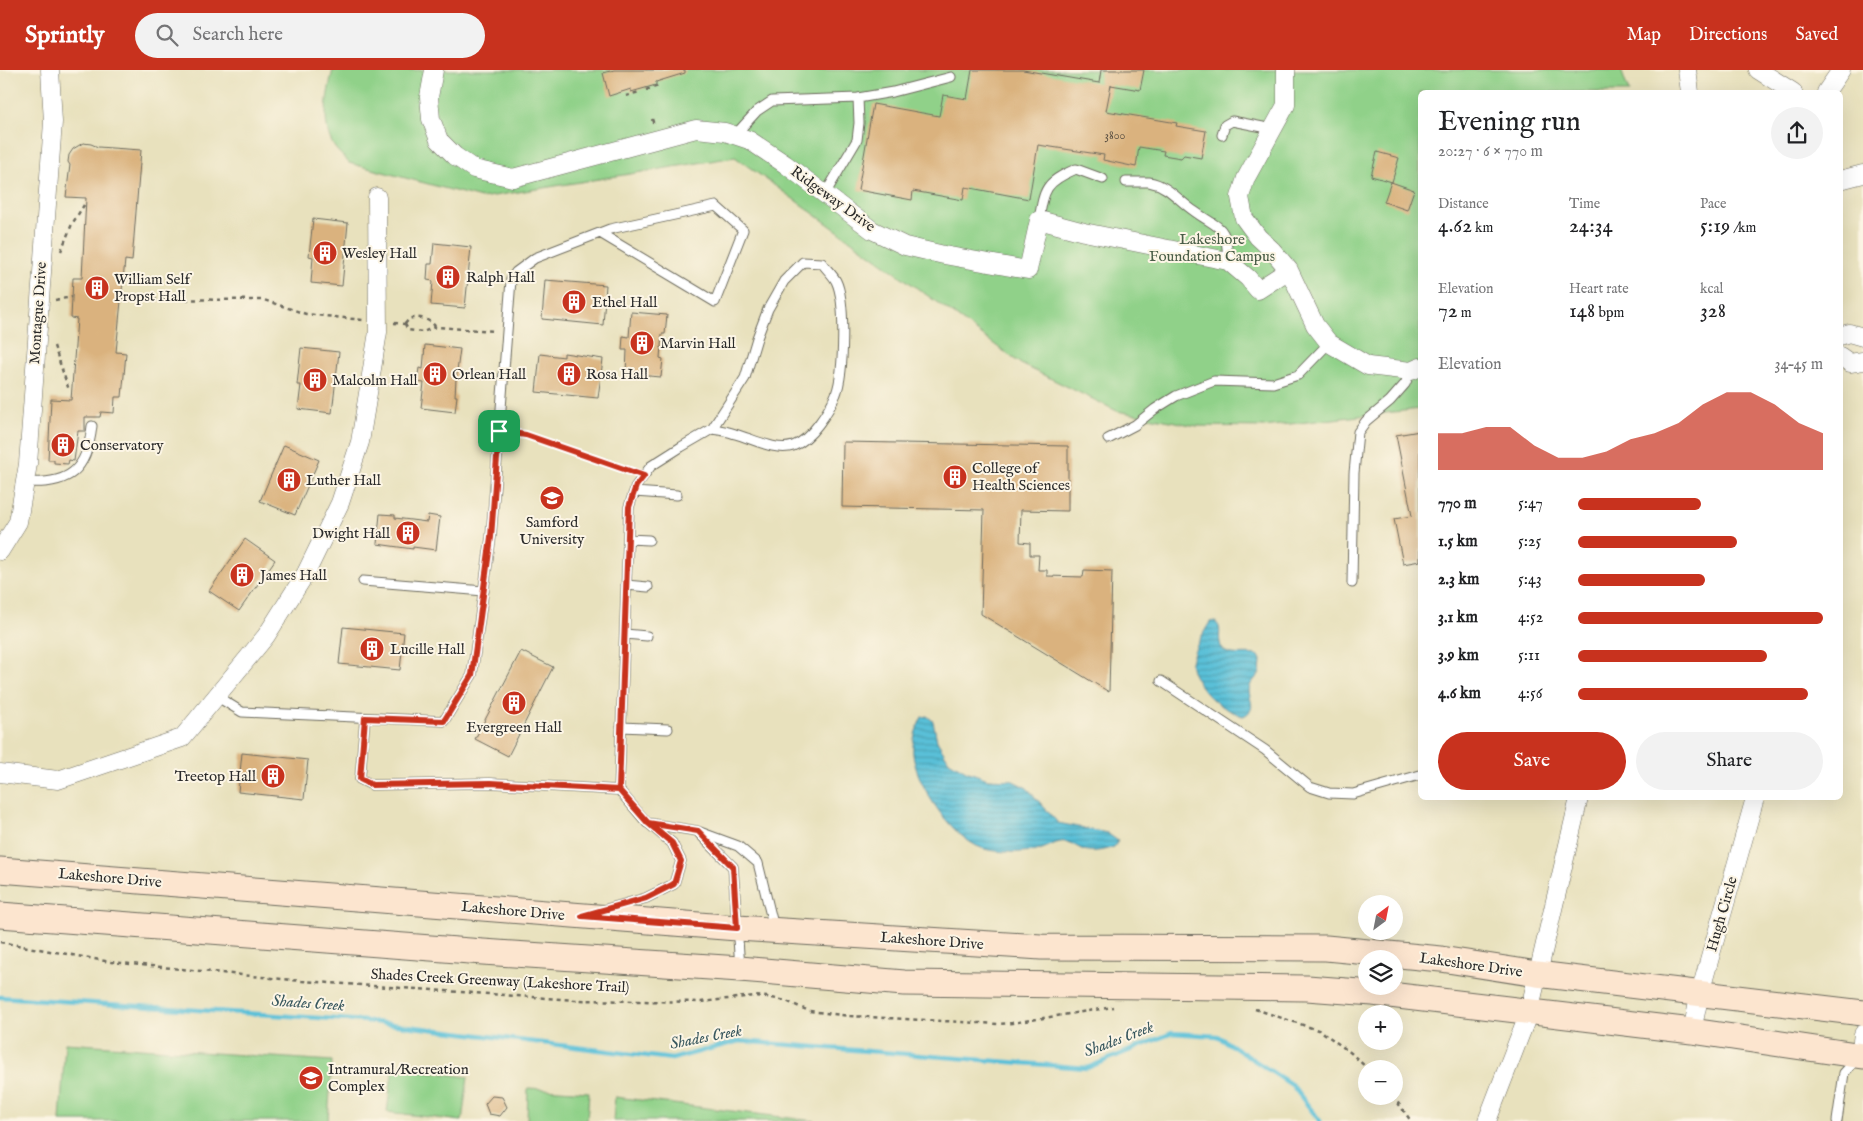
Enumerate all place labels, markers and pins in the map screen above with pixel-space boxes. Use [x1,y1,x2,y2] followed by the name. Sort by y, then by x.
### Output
[312,240,338,266] building icon: Wesley Hall
[342,244,418,263] place label: Wesley Hall
[435,264,461,290] building icon: Ralph Hall
[466,268,536,287] place label: Ralph Hall
[114,270,193,306] place label: William Self Propst Hall
[84,275,110,301] building icon: William Self Propst Hall
[561,289,587,315] building icon: Ethel Hall
[592,293,658,312] place label: Ethel Hall
[629,330,655,356] building icon: Marvin Hall
[660,334,737,353] place label: Marvin Hall
[422,361,448,387] building icon: Orlean Hall
[556,361,582,387] building icon: Rosa Hall
[452,365,527,384] place label: Orlean Hall
[586,365,649,384] place label: Rosa Hall
[302,367,328,393] building icon: Malcolm Hall
[332,371,419,390] place label: Malcolm Hall
[478,410,520,452] pin
[50,432,76,458] building icon: Conservatory
[80,436,164,455] place label: Conservatory
[972,459,1070,495] place label: College of Health Sciences
[942,464,968,490] building icon: College of Health Sciences
[276,467,302,493] building icon: Luther Hall
[306,471,382,490] place label: Luther Hall
[539,485,565,511] school or university icon: Samford University
[520,513,585,549] place label: Samford University
[395,520,421,546] building icon: Dwight Hall
[312,524,391,543] place label: Dwight Hall
[229,562,255,588] building icon: James Hall
[258,566,328,585] place label: James Hall
[359,636,385,662] building icon: Lucille Hall
[390,640,466,659] place label: Lucille Hall
[501,690,527,716] building icon: Evergreen Hall
[466,718,563,737] place label: Evergreen Hall
[260,763,286,789] building icon: Treetop Hall
[175,767,257,786] place label: Treetop Hall
[328,1060,469,1096] place label: Intramural/Recreation Complex
[298,1065,324,1091] school or university icon: Intramural/Recreation Complex

